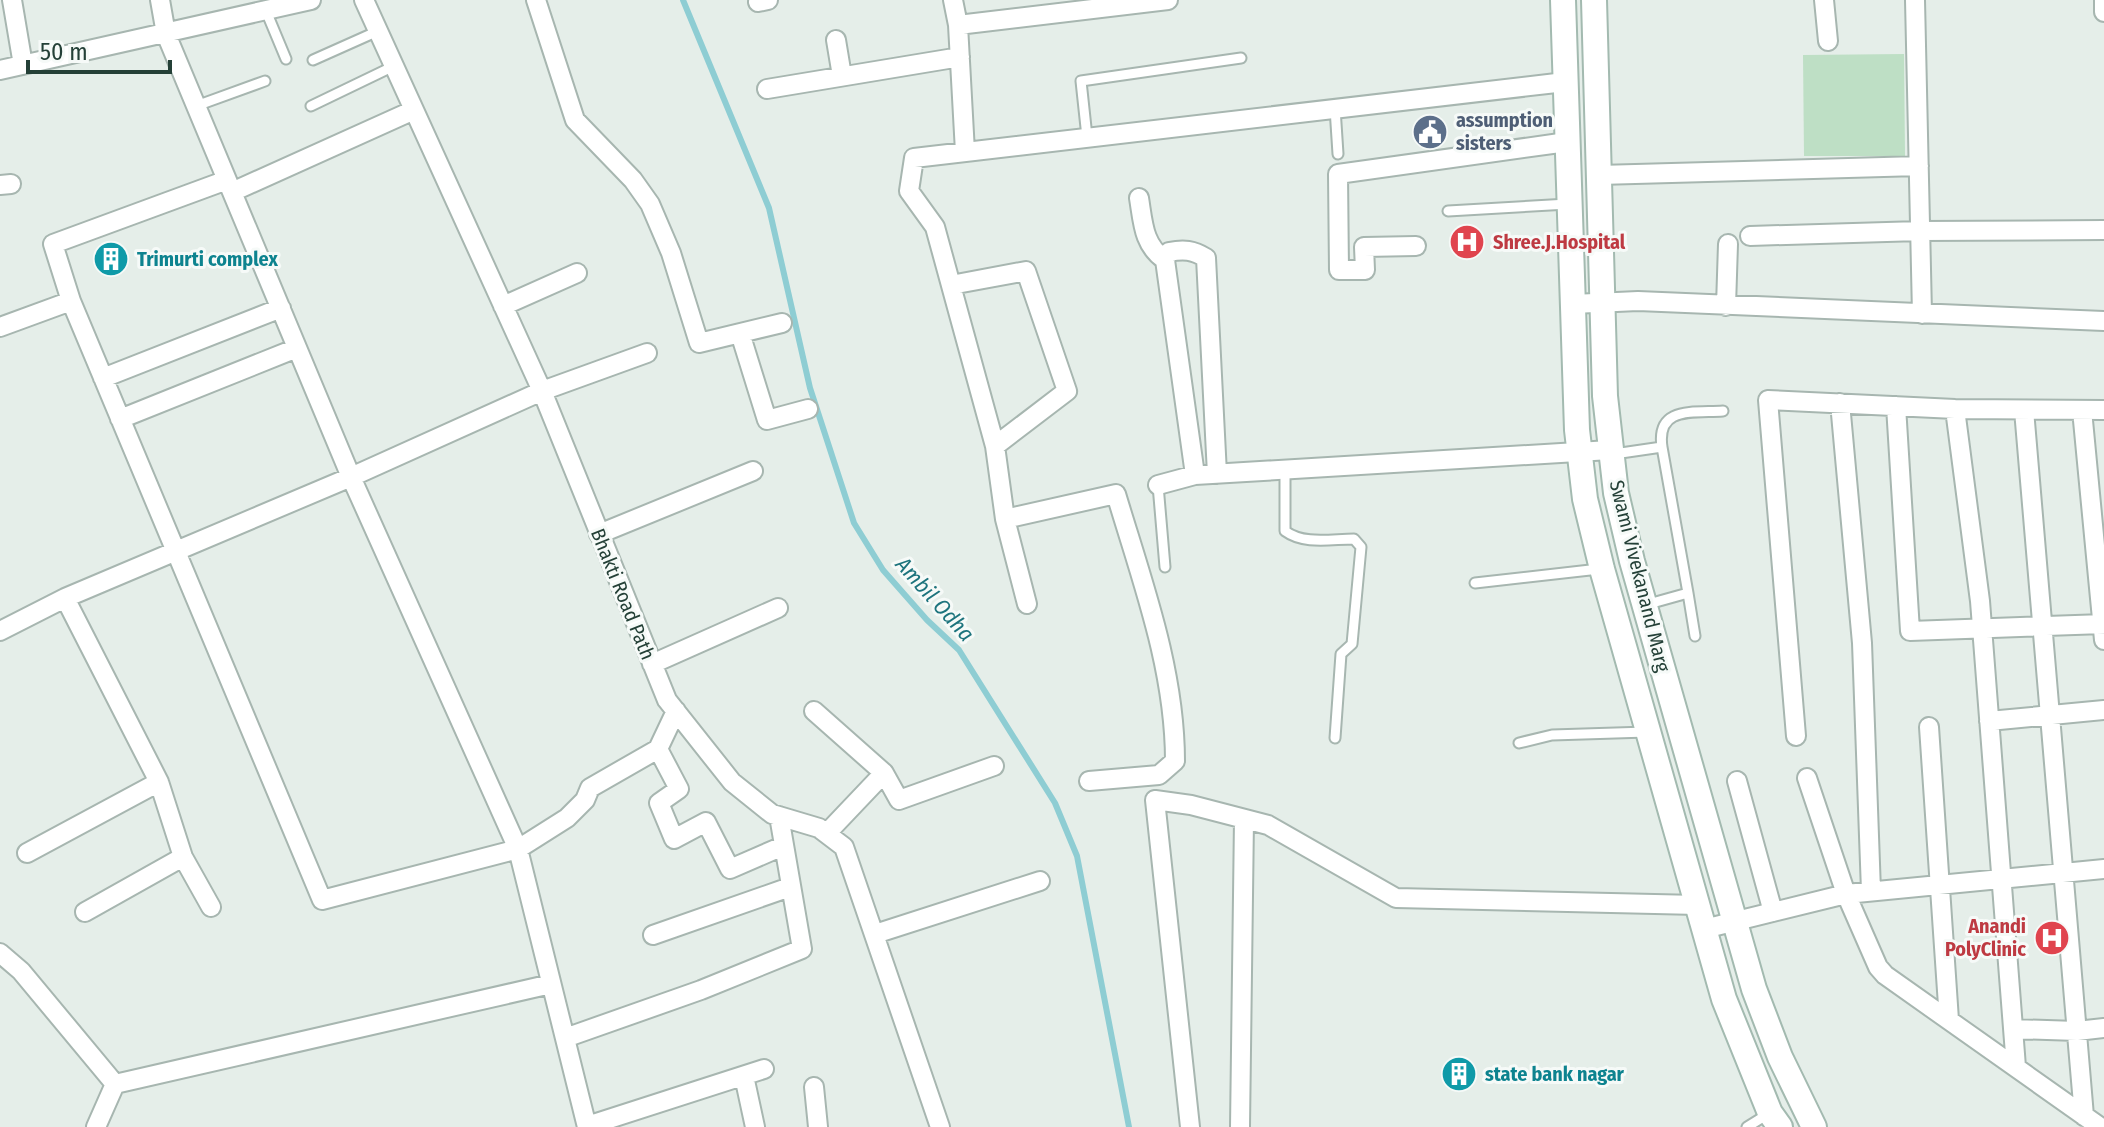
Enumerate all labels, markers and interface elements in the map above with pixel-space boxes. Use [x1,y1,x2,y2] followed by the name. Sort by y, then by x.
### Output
[28,24,170,74] scale bar
[40,38,88,66] text: 50 m
[1456,108,1553,155] place label: assumption sisters
[1411,113,1449,151] public building icon: assumption sisters
[1448,223,1486,261] hospital icon: Shree.J.Hospital
[1493,230,1626,254] place label: Shree.J.Hospital
[92,240,130,278] building icon: Trimurti complex
[137,247,278,271] place label: Trimurti complex
[1605,478,1676,675] street label: Swami Vivekanand Marg
[586,525,660,663] street label: Bhakti Road Path
[889,550,980,647] water label: Ambil Odha
[1945,914,2026,961] place label: Anandi PolyClinic
[2033,919,2071,957] hospital icon: Anandi PolyClinic
[1440,1055,1478,1093] building icon: state bank nagar
[1485,1062,1625,1086] place label: state bank nagar

